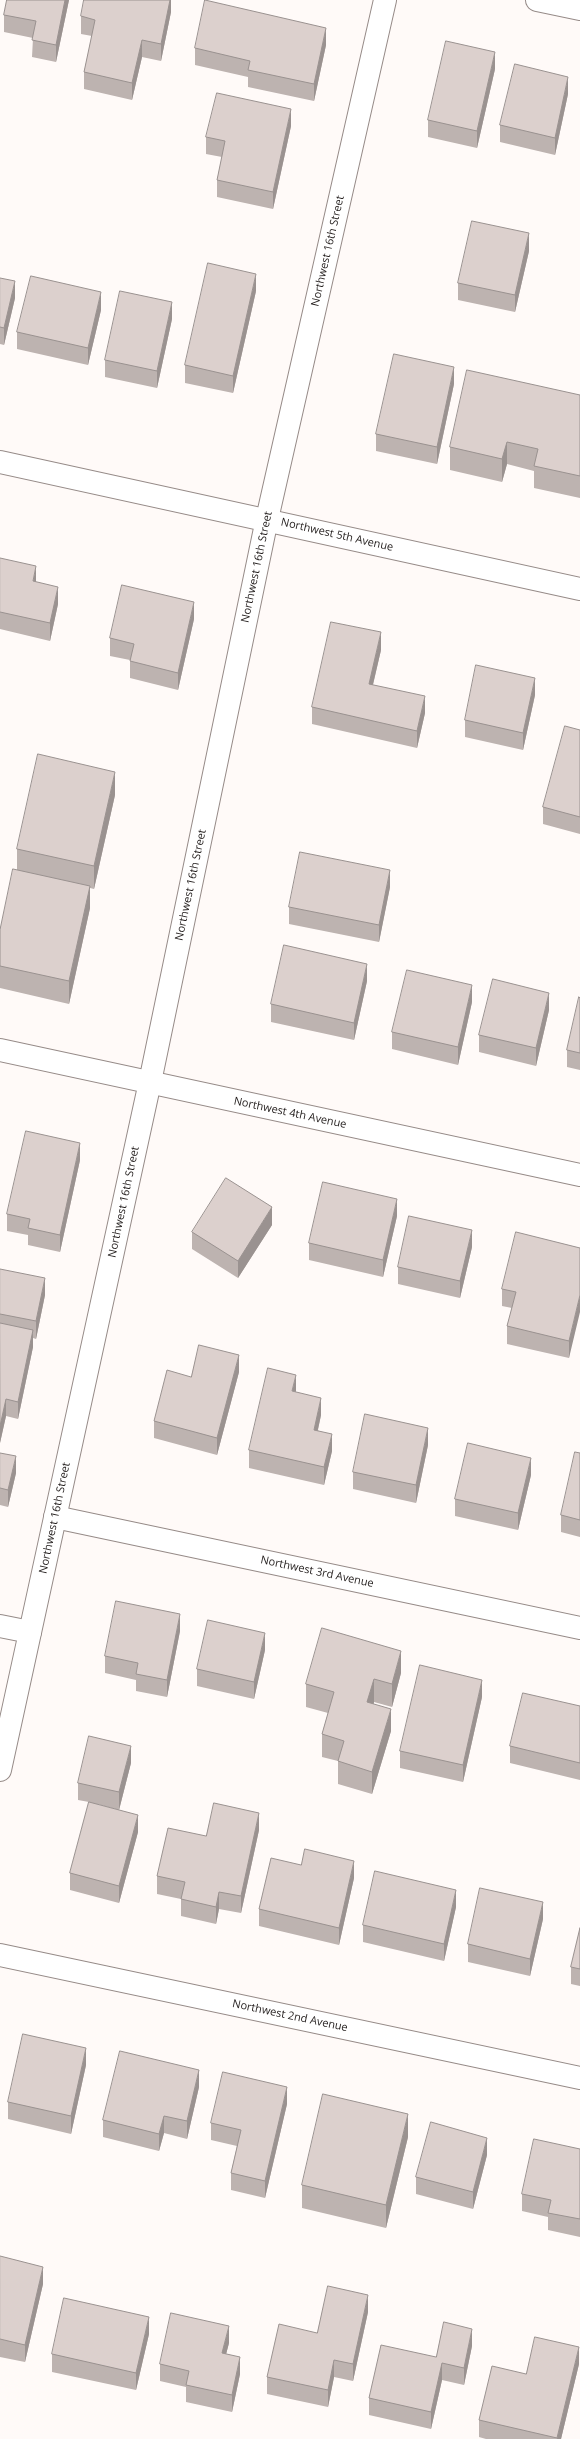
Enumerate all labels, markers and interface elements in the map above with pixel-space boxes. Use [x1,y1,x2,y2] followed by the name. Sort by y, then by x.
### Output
[309,194,347,308] street label: Northwest 16th Street
[239,510,275,624] street label: Northwest 16th Street
[280,516,394,554] street label: Northwest 5th Avenue
[173,828,209,942] street label: Northwest 16th Street
[232,1095,348,1131] street label: Northwest 4th Avenue
[106,1145,142,1259] street label: Northwest 16th Street
[37,1461,73,1575] street label: Northwest 16th Street
[259,1554,375,1590] street label: Northwest 3rd Avenue
[231,1997,349,2035] street label: Northwest 2nd Avenue

